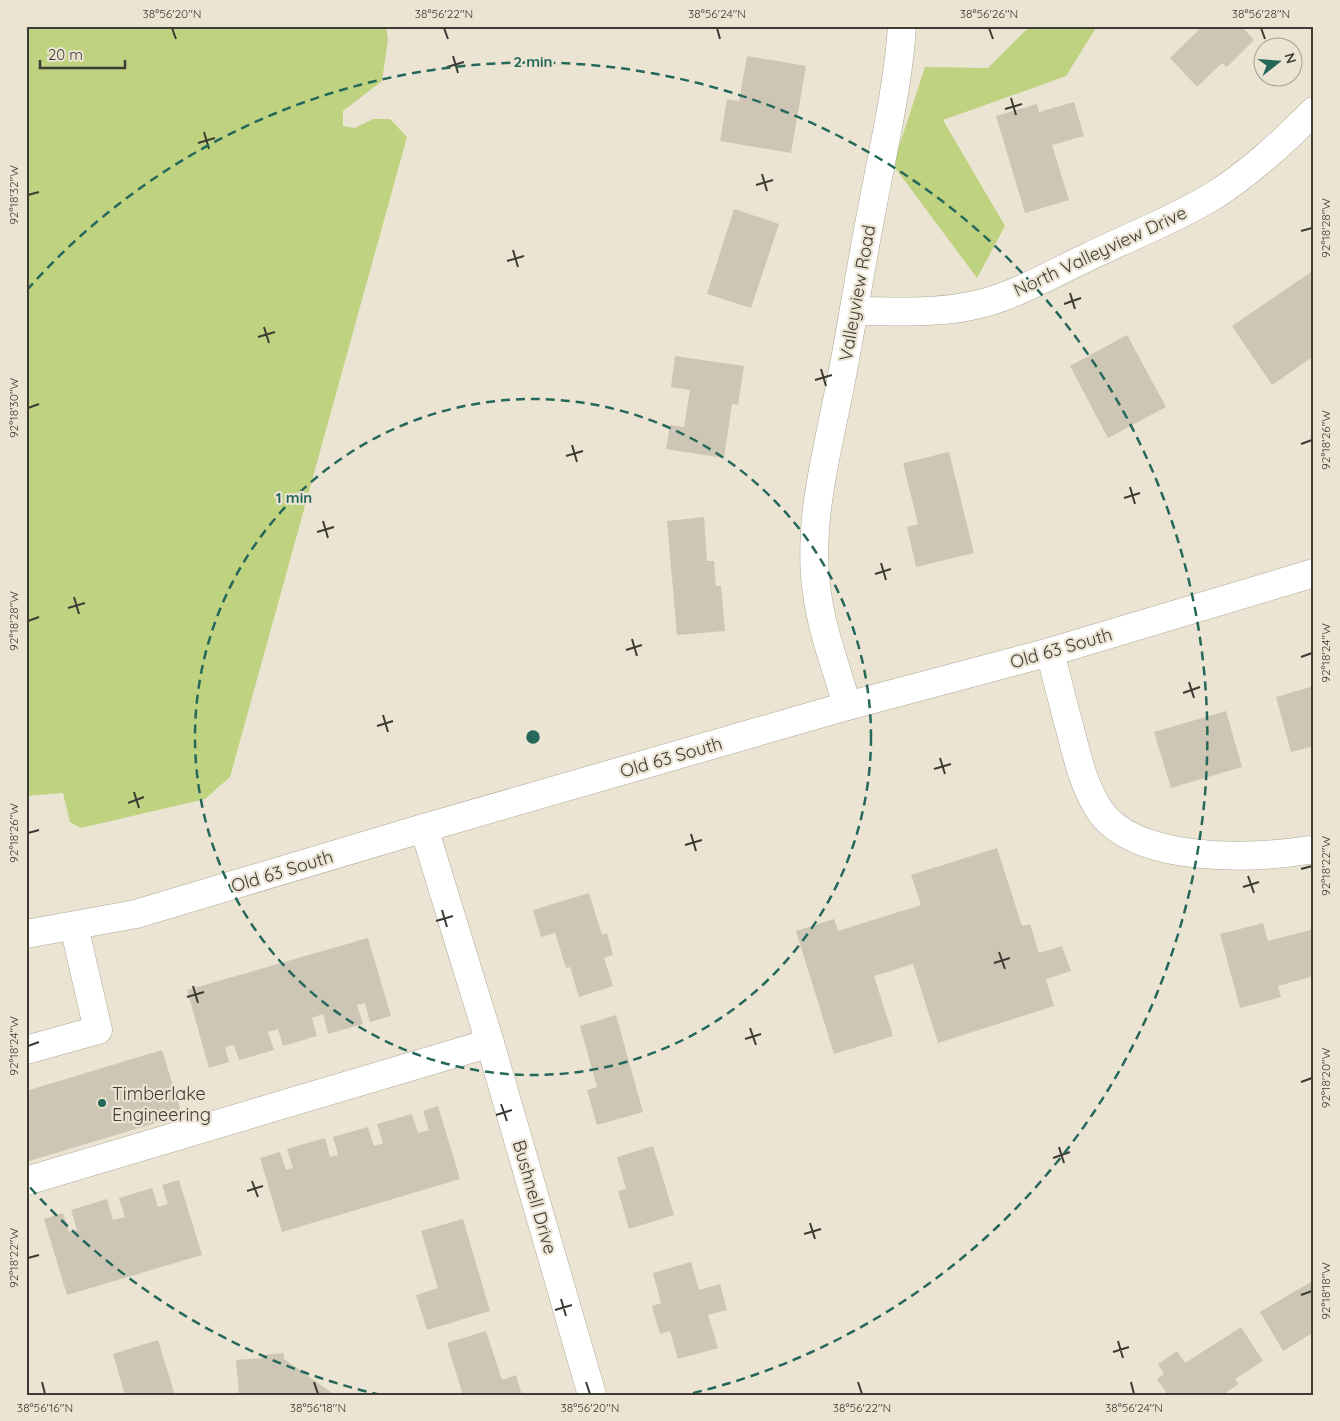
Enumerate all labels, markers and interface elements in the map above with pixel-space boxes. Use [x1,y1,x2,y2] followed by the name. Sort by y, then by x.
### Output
[142,6,202,21] text: 38°56'20"N
[415,6,473,21] text: 38°56'22"N
[688,6,746,21] text: 38°56'24"N
[960,6,1018,21] text: 38°56'26"N
[1232,6,1290,21] text: 38°56'28"N
[40,38,125,70] scale bar
[1252,38,1302,88] north arrow
[48,45,83,64] text: 20 m
[1280,51,1301,66] text: N
[513,52,553,71] text: 2 min
[6,165,21,225] text: 92°18'32"W
[1318,198,1333,258] text: 92°18'28"W
[1010,201,1190,301] street label: North Valleyview Drive
[834,223,880,363] street label: Valleyview Road
[6,378,21,438] text: 92°18'30"W
[1318,410,1333,470] text: 92°18'26"W
[276,488,312,507] text: 1 min
[6,591,21,651] text: 92°18'28"W
[1007,622,1115,674] street label: Old 63 South
[1318,623,1333,683] text: 92°18'24"W
[524,728,542,746] centre of rings
[617,731,725,783] street label: Old 63 South
[6,803,21,863] text: 92°18'26"W
[1318,836,1333,896] text: 92°18'22"W
[228,845,336,897] street label: Old 63 South
[6,1016,21,1076] text: 92°18'24"W
[1318,1047,1333,1108] text: 92°18'20"W
[112,1082,211,1126] place label: Timberlake Engineering
[96,1097,108,1109] marker: Timberlake Engineering
[508,1137,562,1257] street label: Bushnell Drive
[6,1228,21,1288] text: 92°18'22"W
[1318,1262,1333,1320] text: 92°18'18"W
[17,1400,73,1415] text: 38°56'16"N
[290,1400,346,1415] text: 38°56'18"N
[560,1400,620,1415] text: 38°56'20"N
[833,1400,891,1415] text: 38°56'22"N
[1105,1400,1163,1415] text: 38°56'24"N

